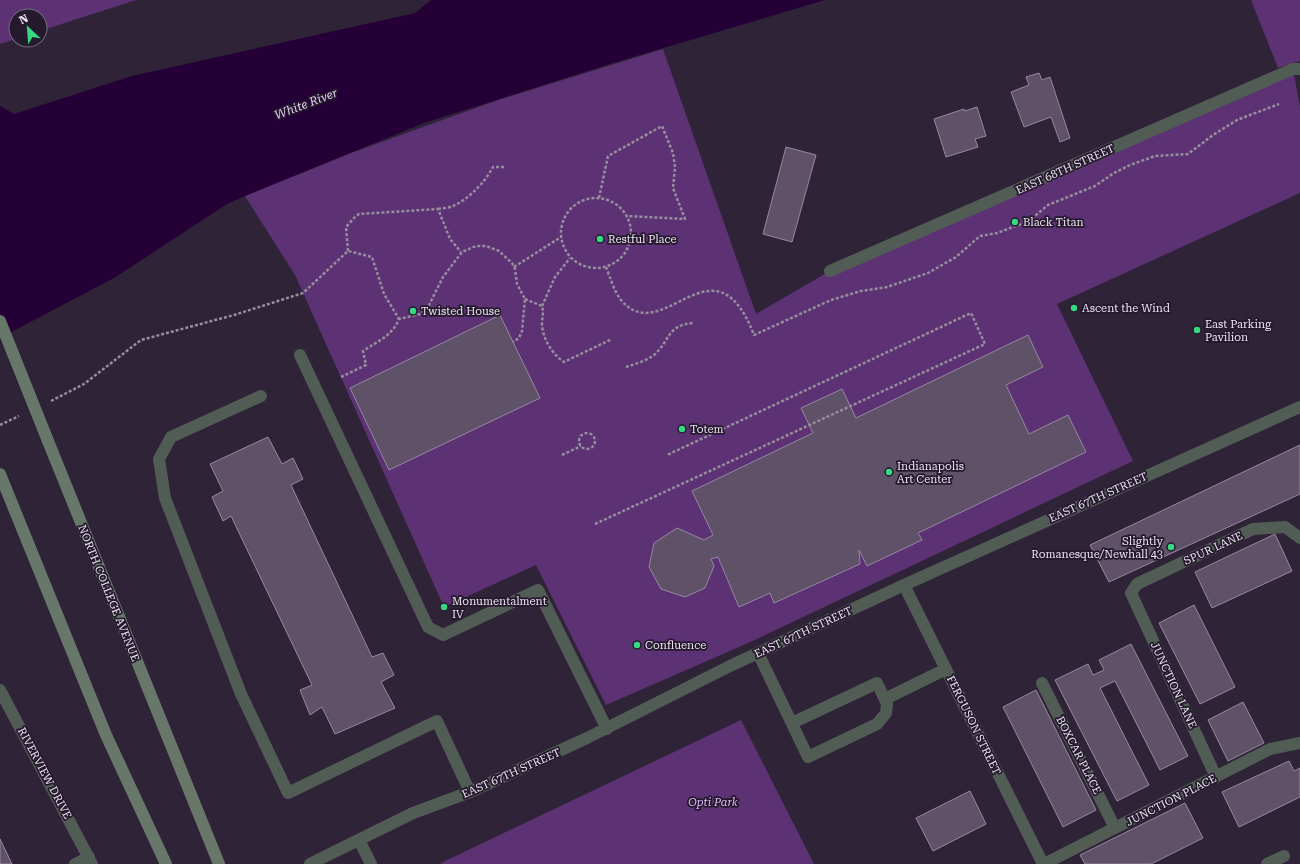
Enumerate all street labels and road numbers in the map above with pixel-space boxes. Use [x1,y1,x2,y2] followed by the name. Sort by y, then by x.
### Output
[1014,142,1116,197] street label: EAST 68TH STREET
[1047,470,1149,525] street label: EAST 67TH STREET
[75,523,142,663] street label: NORTH COLLEGE AVENUE
[1182,529,1245,568] street label: SPUR LANE
[752,604,854,661] street label: EAST 67TH STREET
[1148,640,1199,731] street label: JUNCTION LANE
[944,674,1003,777] street label: FERGUSON STREET
[1053,714,1104,796] street label: BOXCAR PLACE
[15,725,74,821] street label: RIVERVIEW DRIVE
[460,746,562,801] street label: EAST 67TH STREET
[1124,772,1219,829] street label: JUNCTION PLACE

